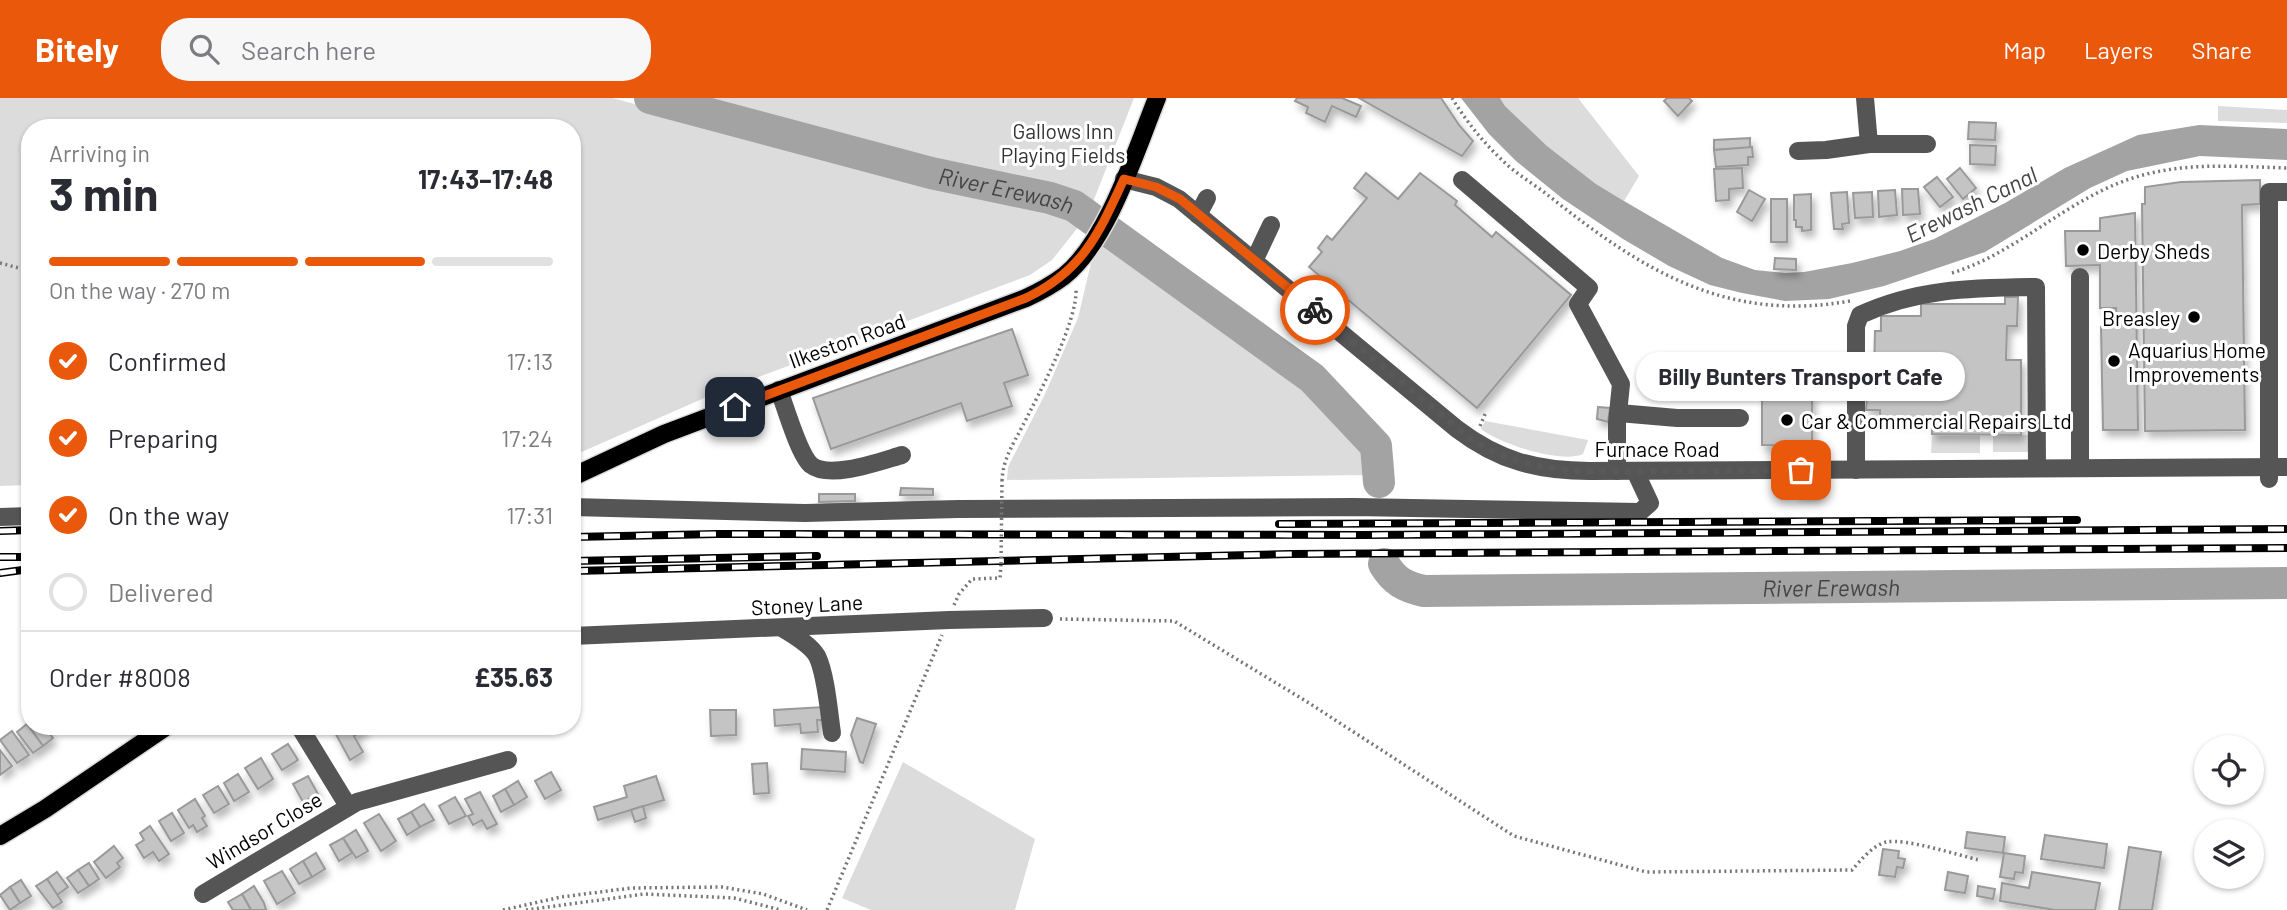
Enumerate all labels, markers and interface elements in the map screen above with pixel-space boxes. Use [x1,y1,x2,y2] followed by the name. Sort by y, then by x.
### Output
[161,18,651,81] search box
[35,29,119,69] text: Bitely
[185,30,223,68] icon: search
[241,34,376,65] text: Search here
[2003,35,2046,64] text: Map
[2084,35,2153,64] text: Layers
[2191,35,2252,64] text: Share
[1001,118,1125,167] park label: Gallows Inn Playing Fields
[49,139,150,167] text: Arriving in
[1901,160,2041,248] water label: Erewash Canal
[936,161,1078,219] water label: River Erewash
[418,163,553,194] text: 17:43–17:48
[49,165,158,220] text: 3 min
[2097,238,2210,263] place label: Derby Sheds
[2075,242,2091,258] marker: Derby Sheds
[1280,275,1350,345] courier
[49,276,230,304] text: On the way · 270 m
[1296,291,1334,329] icon: bike
[2102,305,2180,330] place label: Breasley
[785,307,909,373] street label: Ilkeston Road
[2186,309,2202,325] marker: Breasley
[2128,337,2266,386] place label: Aquarius Home Improvements
[49,342,87,380] icon: check
[108,345,227,376] text: Confirmed
[506,347,553,375] text: 17:13
[1636,351,1966,400] callout: Billy Bunters Transport Cafe
[2106,353,2122,369] marker: Aquarius Home Improvements
[1658,362,1943,390] text: Billy Bunters Transport Cafe
[705,377,765,437] pin
[716,388,754,426] icon: home
[1801,408,2072,433] place label: Car & Commercial Repairs Ltd
[1779,412,1795,428] marker: Car & Commercial Repairs Ltd
[49,419,87,457] icon: check
[108,422,218,453] text: Preparing
[501,424,553,452] text: 17:24
[1594,436,1720,461] street label: Furnace Road
[1771,440,1831,500] pin
[1782,451,1820,489] icon: bag
[49,496,87,534] icon: check
[108,499,229,530] text: On the way
[507,501,553,529] text: 17:31
[1762,573,1900,602] water label: River Erewash
[108,576,214,607] text: Delivered
[750,589,864,619] street label: Stoney Lane
[49,661,191,692] text: Order #8008
[474,661,553,692] text: £35.63
[2194,735,2264,889] map controls
[2194,735,2264,805] button: locate
[202,786,326,874] street label: Windsor Close
[2194,819,2264,889] button: layers

